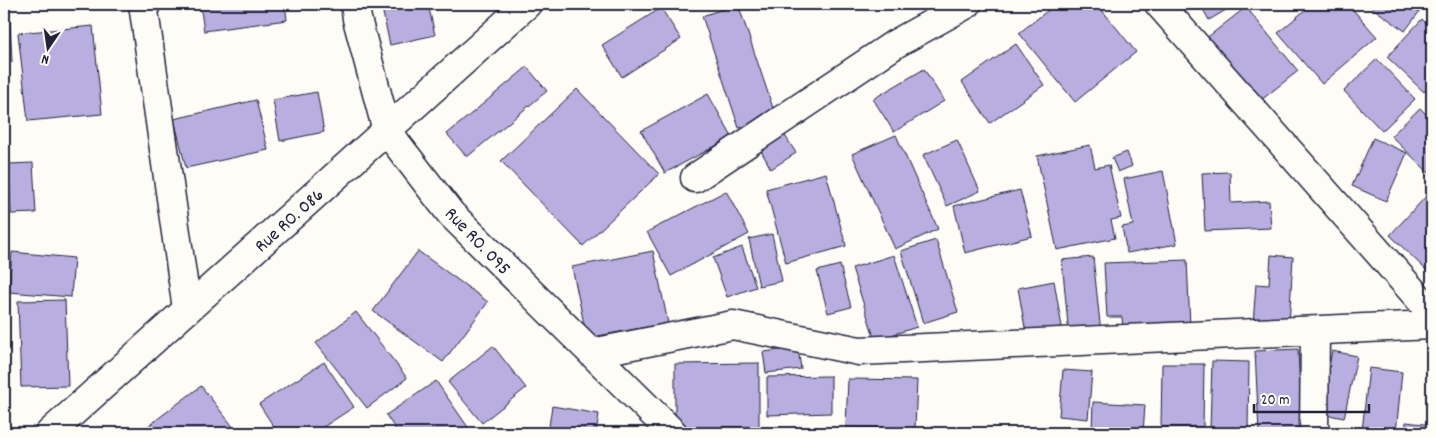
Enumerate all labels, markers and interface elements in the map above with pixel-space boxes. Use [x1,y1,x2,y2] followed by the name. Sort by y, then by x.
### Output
[22,22,72,72] north arrow
[40,48,51,69] text: N
[250,183,331,260] street label: Rue RO. 086
[437,202,516,283] street label: Rue RO. 095
[1254,382,1368,414] scale bar
[1261,390,1289,412] text: 20 m

